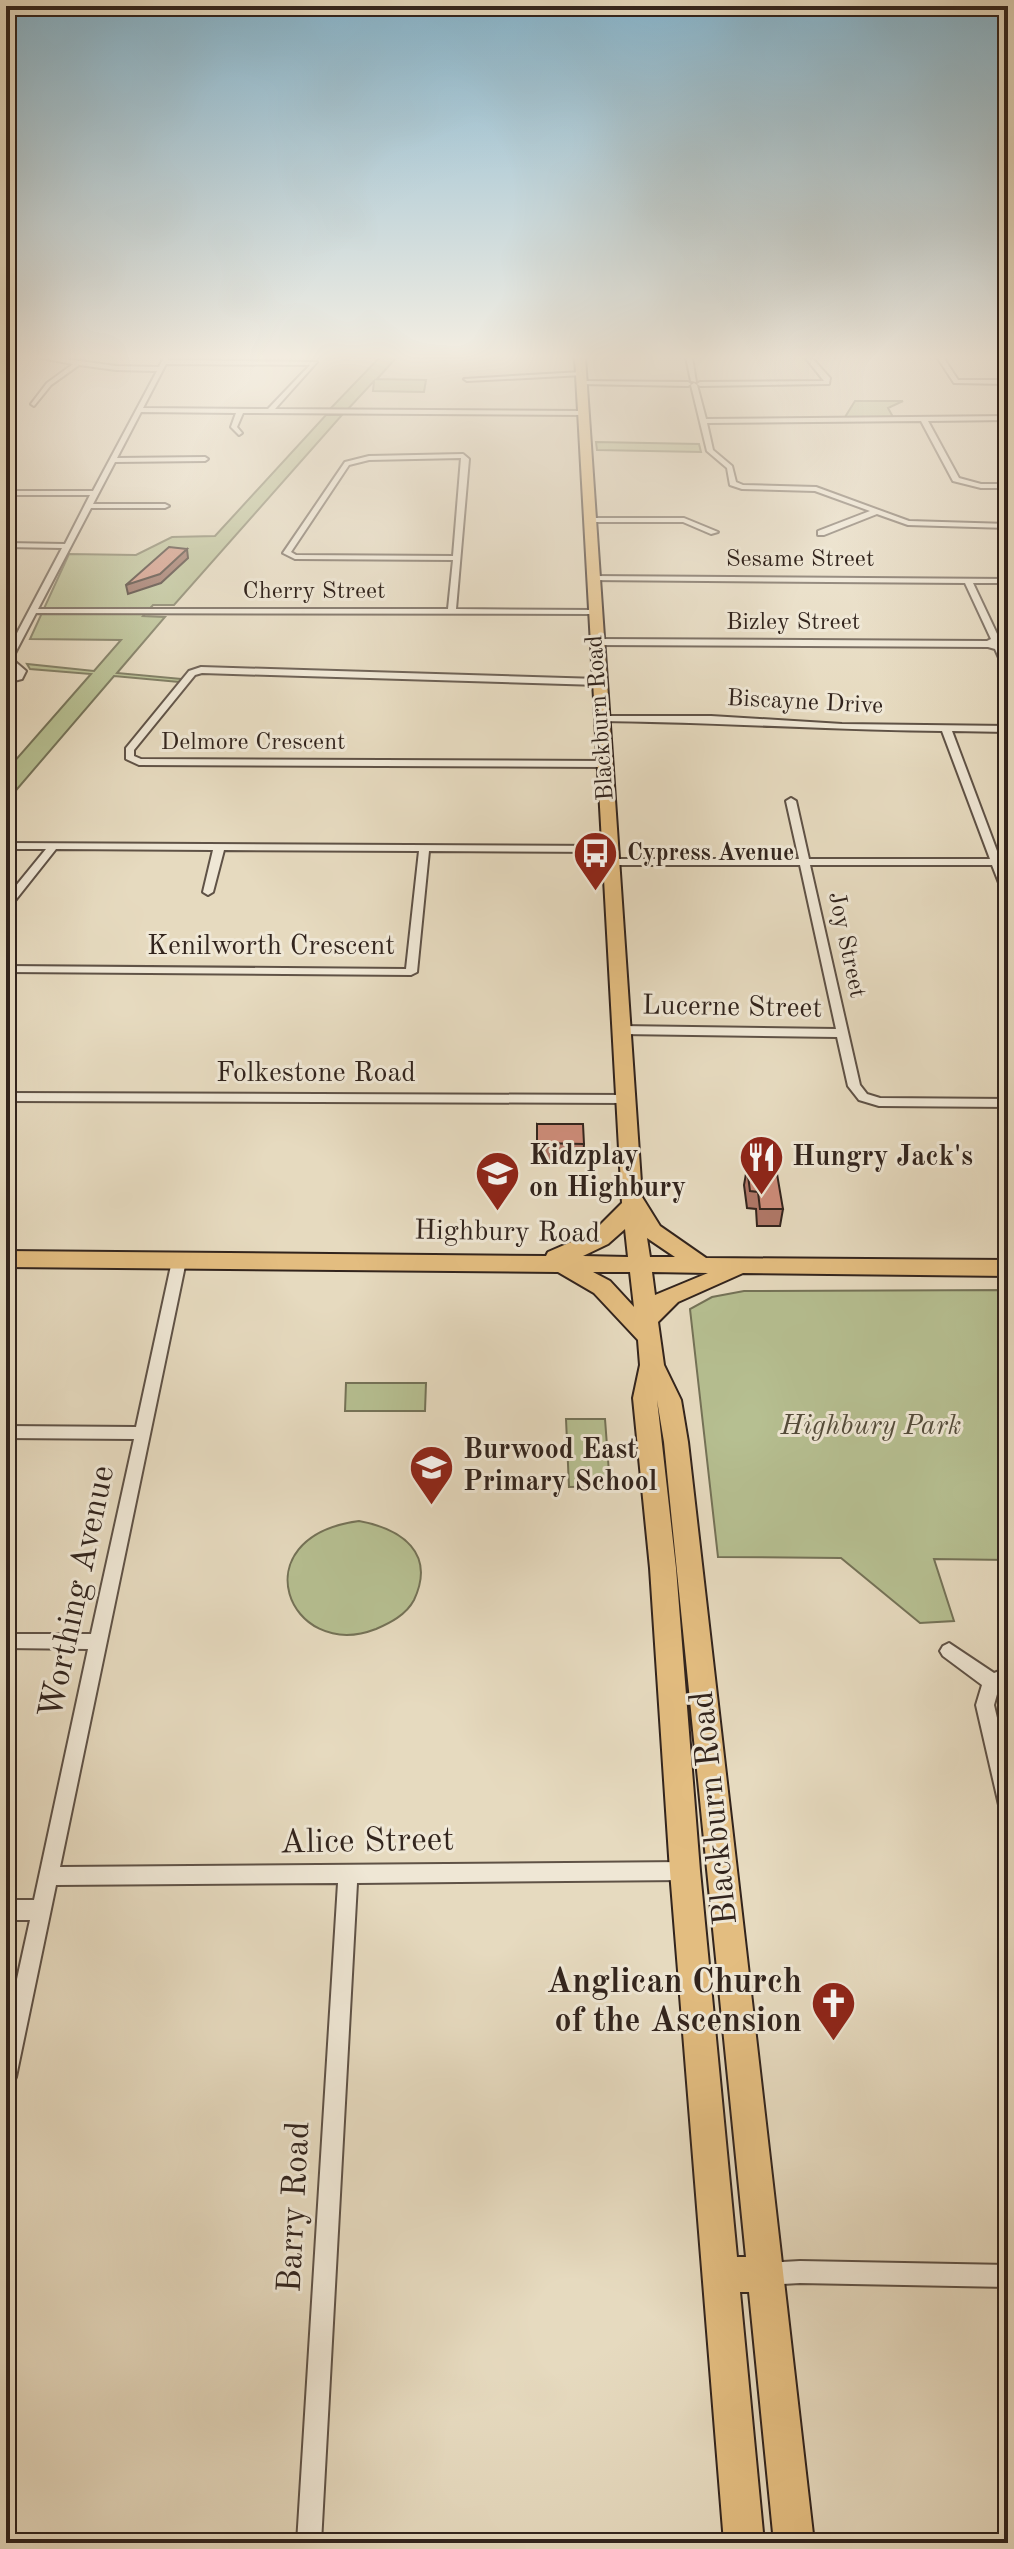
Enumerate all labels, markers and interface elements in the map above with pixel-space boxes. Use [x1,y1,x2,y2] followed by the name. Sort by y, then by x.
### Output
[726,548,874,572] street label: Sesame Street
[243,580,385,604] street label: Cherry Street
[726,611,860,635] street label: Bizley Street
[583,634,619,802] street label: Blackburn Road
[726,687,884,719] street label: Biscayne Drive
[160,731,346,755] street label: Delmore Crescent
[572,830,620,893] bus stop icon: Cypress Avenue
[627,842,794,866] place label: Cypress Avenue
[823,890,869,1000] street label: Joy Street
[147,933,395,961] street label: Kenilworth Crescent
[642,992,822,1024] street label: Lucerne Street
[216,1060,416,1088] street label: Folkestone Road
[737,1134,785,1197] restaurant icon: Hungry Jack's
[529,1143,686,1203] place label: Kidzplay on Highbury
[792,1144,973,1172] place label: Hungry Jack's
[474,1149,522,1212] school or university icon: Kidzplay on Highbury
[414,1217,600,1249] street label: Highbury Road
[779,1413,962,1441] park label: Highbury Park
[463,1437,658,1497] place label: Burwood East Primary School
[408,1443,456,1506] school or university icon: Burwood East Primary School
[35,1462,121,1722] street label: Worthing Avenue
[686,1689,744,1927] street label: Blackburn Road
[280,1823,454,1861] street label: Alice Street
[547,1966,802,2039] place label: Anglican Church of the Ascension
[809,1979,857,2042] church icon: Anglican Church of the Ascension
[274,2121,316,2293] street label: Barry Road

